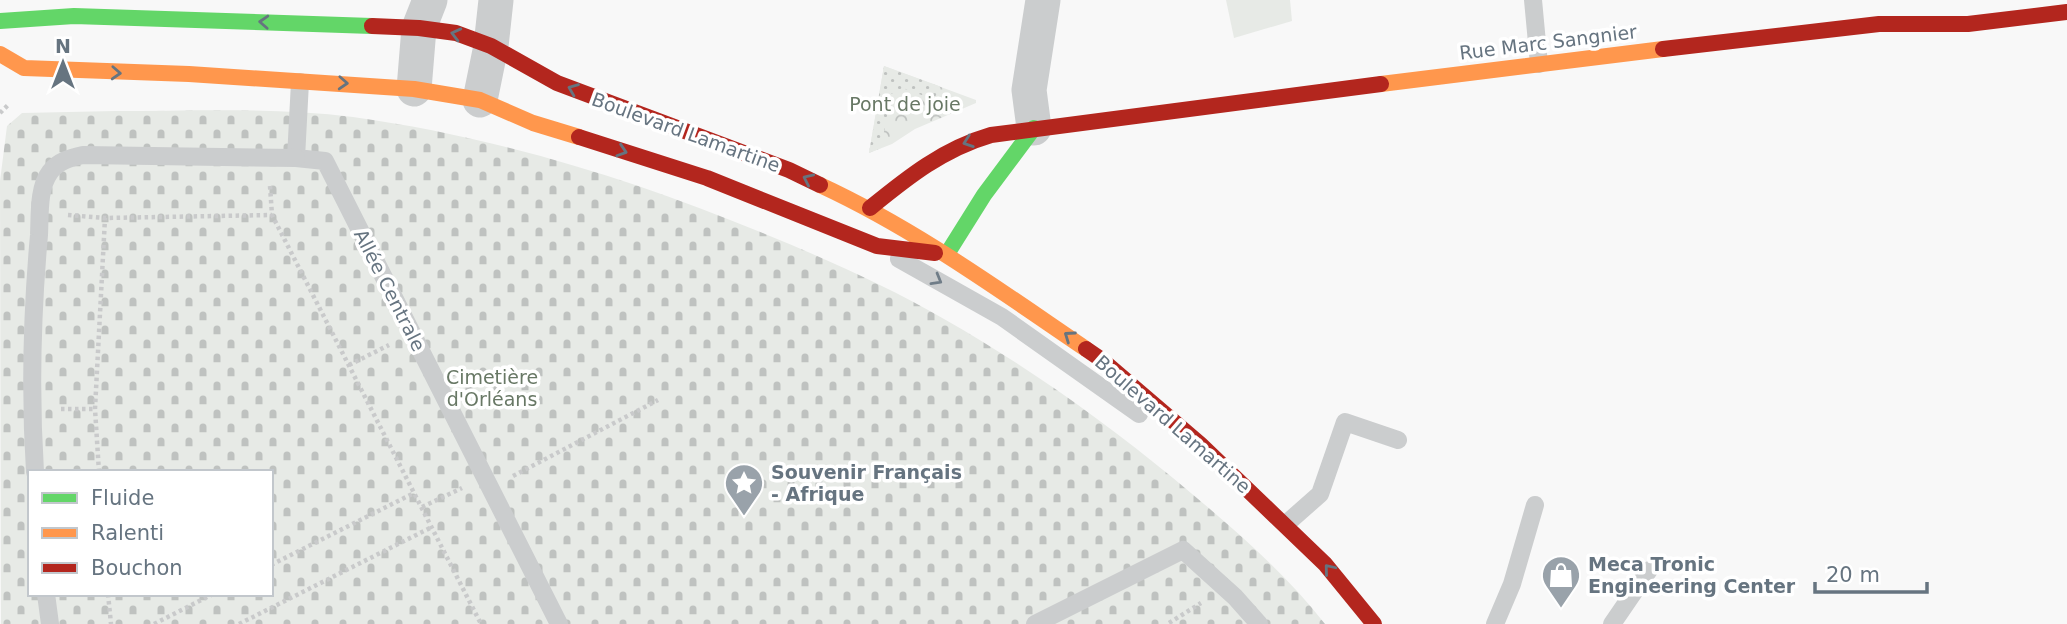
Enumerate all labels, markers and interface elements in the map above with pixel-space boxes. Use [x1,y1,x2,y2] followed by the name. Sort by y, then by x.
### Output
[258,15,269,30] one-way arrow
[1458,20,1638,64] street label: Rue Marc Sangnier
[28,28,98,98] north arrow
[450,28,462,42] one-way arrow
[55,35,71,57] text: N
[111,65,122,80] one-way arrow
[338,76,349,91] one-way arrow
[568,83,580,97] one-way arrow
[589,88,783,176] street label: Boulevard Lamartine
[849,93,961,115] park label: Pont de joie
[962,134,974,148] one-way arrow
[616,143,628,158] one-way arrow
[803,173,815,187] one-way arrow
[350,225,430,355] street label: Allée Centrale
[929,272,942,285] one-way arrow
[1064,332,1077,345] one-way arrow
[1091,350,1255,498] street label: Boulevard Lamartine
[446,366,538,410] park label: Cimetière d'Orléans
[771,461,962,505] place label: Souvenir Français - Afrique
[723,462,765,517] place icon: Souvenir Français - Afrique
[28,470,273,596] legend
[91,486,154,510] text: Fluide
[91,521,164,545] text: Ralenti
[1815,550,1927,594] scale bar
[1588,553,1796,597] place label: Meca Tronic Engineering Center
[1540,554,1582,609] shop icon: Meca Tronic Engineering Center
[91,556,183,580] text: Bouchon
[1826,563,1880,587] text: 20 m
[1325,565,1337,578] one-way arrow

